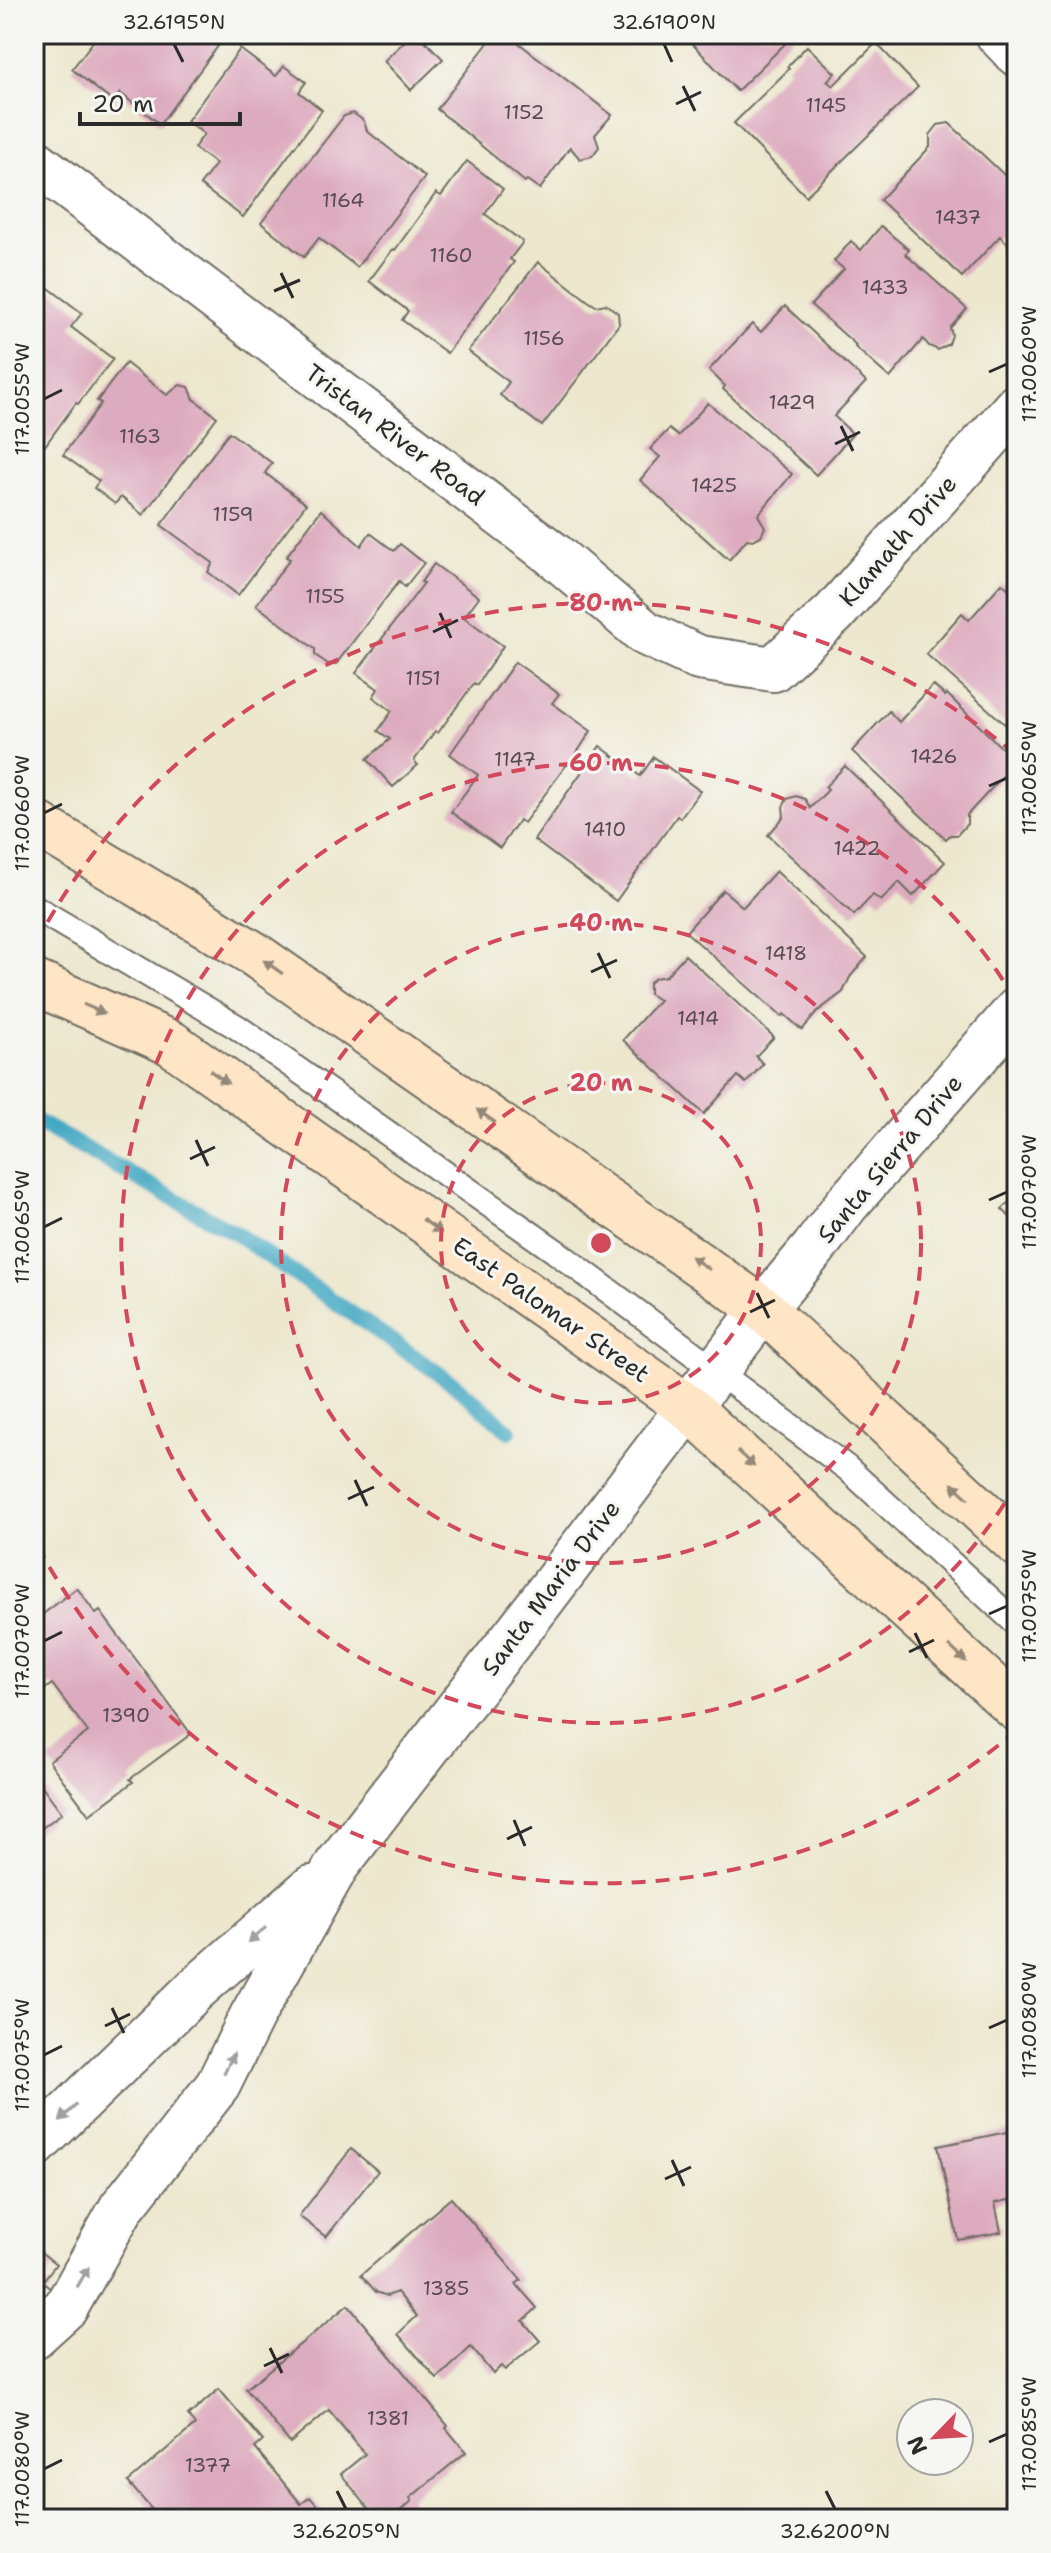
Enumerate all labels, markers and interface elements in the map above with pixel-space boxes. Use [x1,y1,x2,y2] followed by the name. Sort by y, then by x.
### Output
[123,9,225,35] text: 32.6195°N
[612,9,716,35] text: 32.6190°N
[80,76,240,126] scale bar
[92,88,154,120] text: 20 m
[806,92,846,118] house number: 1145
[504,99,544,125] house number: 1152
[322,187,364,213] house number: 1164
[935,204,981,230] house number: 1437
[430,242,472,268] house number: 1160
[862,274,908,300] house number: 1433
[1016,306,1042,422] text: 117.0060°W
[523,325,565,351] house number: 1156
[9,343,35,455] text: 117.0055°W
[299,357,491,513] street label: Tristan River Road
[769,389,816,415] house number: 1429
[119,423,161,449] house number: 1163
[832,468,964,614] street label: Klamath Drive
[691,472,737,498] house number: 1425
[213,501,254,527] house number: 1159
[305,583,345,609] house number: 1155
[569,587,633,619] text: 80 m
[405,665,441,691] house number: 1151
[1016,721,1042,835] text: 117.0065°W
[910,743,958,769] house number: 1426
[494,746,536,772] house number: 1147
[569,747,633,779] text: 60 m
[9,755,35,871] text: 117.0060°W
[584,816,626,842] house number: 1410
[833,835,881,861] house number: 1422
[569,907,633,939] text: 40 m
[765,940,807,966] house number: 1418
[262,960,283,975] one-way arrow
[82,1002,105,1015] one-way arrow
[677,1005,719,1031] house number: 1414
[569,1067,633,1099] text: 20 m
[810,1068,970,1250] street label: Santa Sierra Drive
[208,1069,229,1084] one-way arrow
[475,1109,496,1124] one-way arrow
[1016,1134,1042,1250] text: 117.0070°W
[9,1170,35,1284] text: 117.0065°W
[421,1218,442,1233] one-way arrow
[587,1229,615,1257] centre of rings
[446,1230,656,1390] street label: East Palomar Street
[689,1256,710,1271] one-way arrow
[736,1450,755,1468] one-way arrow
[950,1482,969,1500] one-way arrow
[474,1494,628,1682] street label: Santa Maria Drive
[1016,1549,1042,1663] text: 117.0075°W
[9,1583,35,1699] text: 117.0070°W
[948,1645,967,1663] one-way arrow
[102,1702,150,1728] house number: 1390
[248,1926,268,1943] one-way arrow
[1016,1962,1042,2078] text: 117.0080°W
[9,1998,35,2112] text: 117.0075°W
[222,2051,236,2075] one-way arrow
[59,2103,78,2122] one-way arrow
[76,2266,90,2288] one-way arrow
[423,2275,469,2301] house number: 1385
[1016,2377,1042,2491] text: 117.0085°W
[895,2397,975,2477] north arrow
[367,2405,409,2431] house number: 1381
[9,2411,35,2527] text: 117.0080°W
[901,2431,934,2459] text: N
[185,2452,231,2478] house number: 1377
[292,2518,400,2544] text: 32.6205°N
[780,2518,890,2544] text: 32.6200°N

